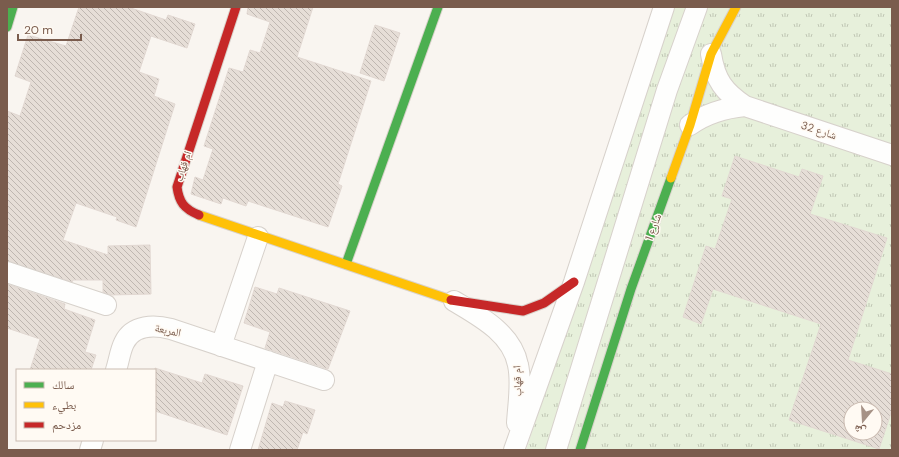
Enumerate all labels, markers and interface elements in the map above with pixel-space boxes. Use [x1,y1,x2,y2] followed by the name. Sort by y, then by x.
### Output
[18,16,81,42] scale bar
[24,22,53,38] text: 20 m
[799,118,839,142] street label: شارع 32
[172,149,194,183] street label: ام قهاب
[642,212,664,242] street label: شارع 1
[154,320,182,340] street label: المربعة
[509,365,525,397] street label: ام قهاب
[16,369,156,441] legend
[52,377,74,393] text: سالك
[52,397,76,415] text: بطيء
[843,401,883,441] north arrow
[52,417,81,433] text: مزدحم
[852,421,868,439] text: ش

